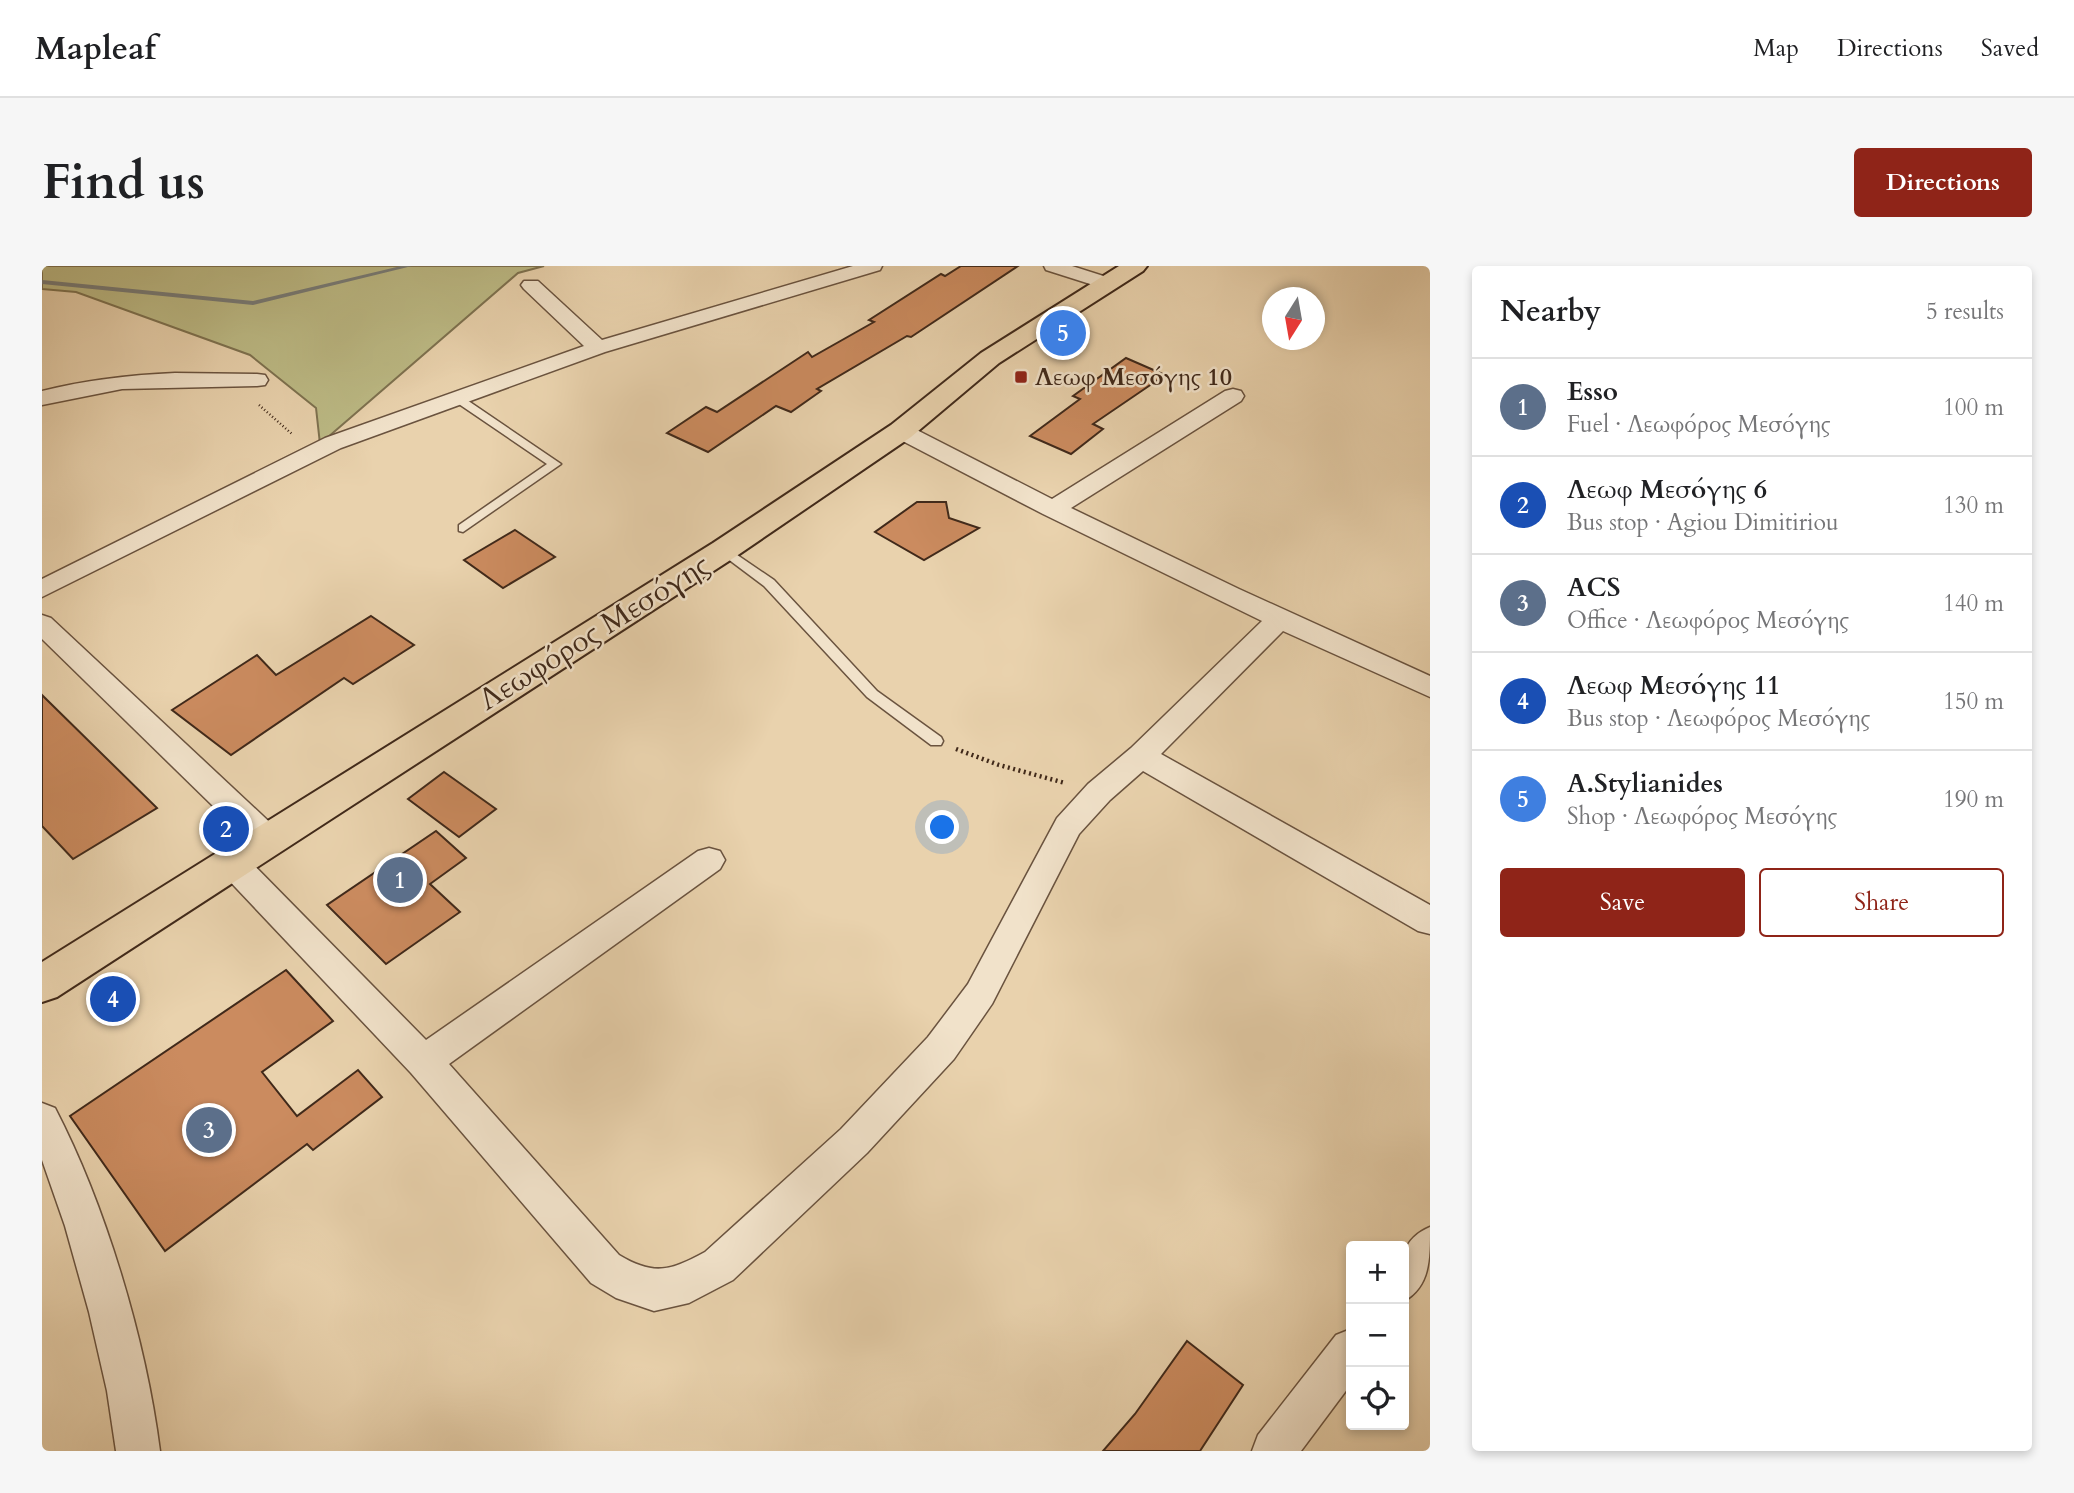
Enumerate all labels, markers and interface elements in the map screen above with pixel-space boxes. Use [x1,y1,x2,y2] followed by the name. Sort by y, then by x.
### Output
[35,26,156,71] text: Mapleaf
[1753,32,1799,65] text: Map
[1837,32,1943,65] text: Directions
[1981,32,2039,65] text: Saved
[1854,148,2032,217] button: Directions
[42,149,205,216] text: Find us
[1262,287,1325,350] north arrow
[1500,291,1601,332] text: Nearby
[1926,296,2004,327] text: 5 results
[1040,307,1086,359] pin: 5
[1035,361,1232,394] place label: Λεωφ Μεσόγης 10
[1013,369,1029,385] marker: Λεωφ Μεσόγης 10
[1567,374,1618,409] text: Esso
[1517,392,1529,423] text: 1
[1943,392,2004,423] text: 100 m
[1567,409,1831,440] text: Fuel · Λεωφόρος Μεσόγης
[1567,472,1767,507] text: Λεωφ Μεσόγης 6
[1517,490,1529,521] text: 2
[1943,490,2004,521] text: 130 m
[1567,507,1839,538] text: Bus stop · Agiou Dimitiriou
[471,545,718,720] street label: Λεωφόρος Μεσόγης
[1567,570,1621,605] text: ACS
[1517,588,1529,619] text: 3
[1943,588,2004,619] text: 140 m
[1567,605,1849,636] text: Office · Λεωφόρος Μεσόγης
[1567,668,1780,703] text: Λεωφ Μεσόγης 11
[1517,686,1529,717] text: 4
[1943,686,2004,717] text: 150 m
[1567,703,1870,734] text: Bus stop · Λεωφόρος Μεσόγης
[1567,766,1723,801] text: A.Stylianides
[1517,784,1529,815] text: 5
[1943,784,2004,815] text: 190 m
[1567,801,1837,832] text: Shop · Λεωφόρος Μεσόγης
[203,803,249,855] pin: 2
[925,810,959,844] your location
[377,854,423,906] pin: 1
[1500,868,1745,937] button: Save
[1759,868,2004,937] button: Share
[90,973,136,1025] pin: 4
[186,1104,232,1156] pin: 3
[1346,1241,1409,1430] map controls
[1346,1241,1409,1304] button: +
[1346,1304,1409,1367] button: −
[1346,1367,1409,1430] button: locate

